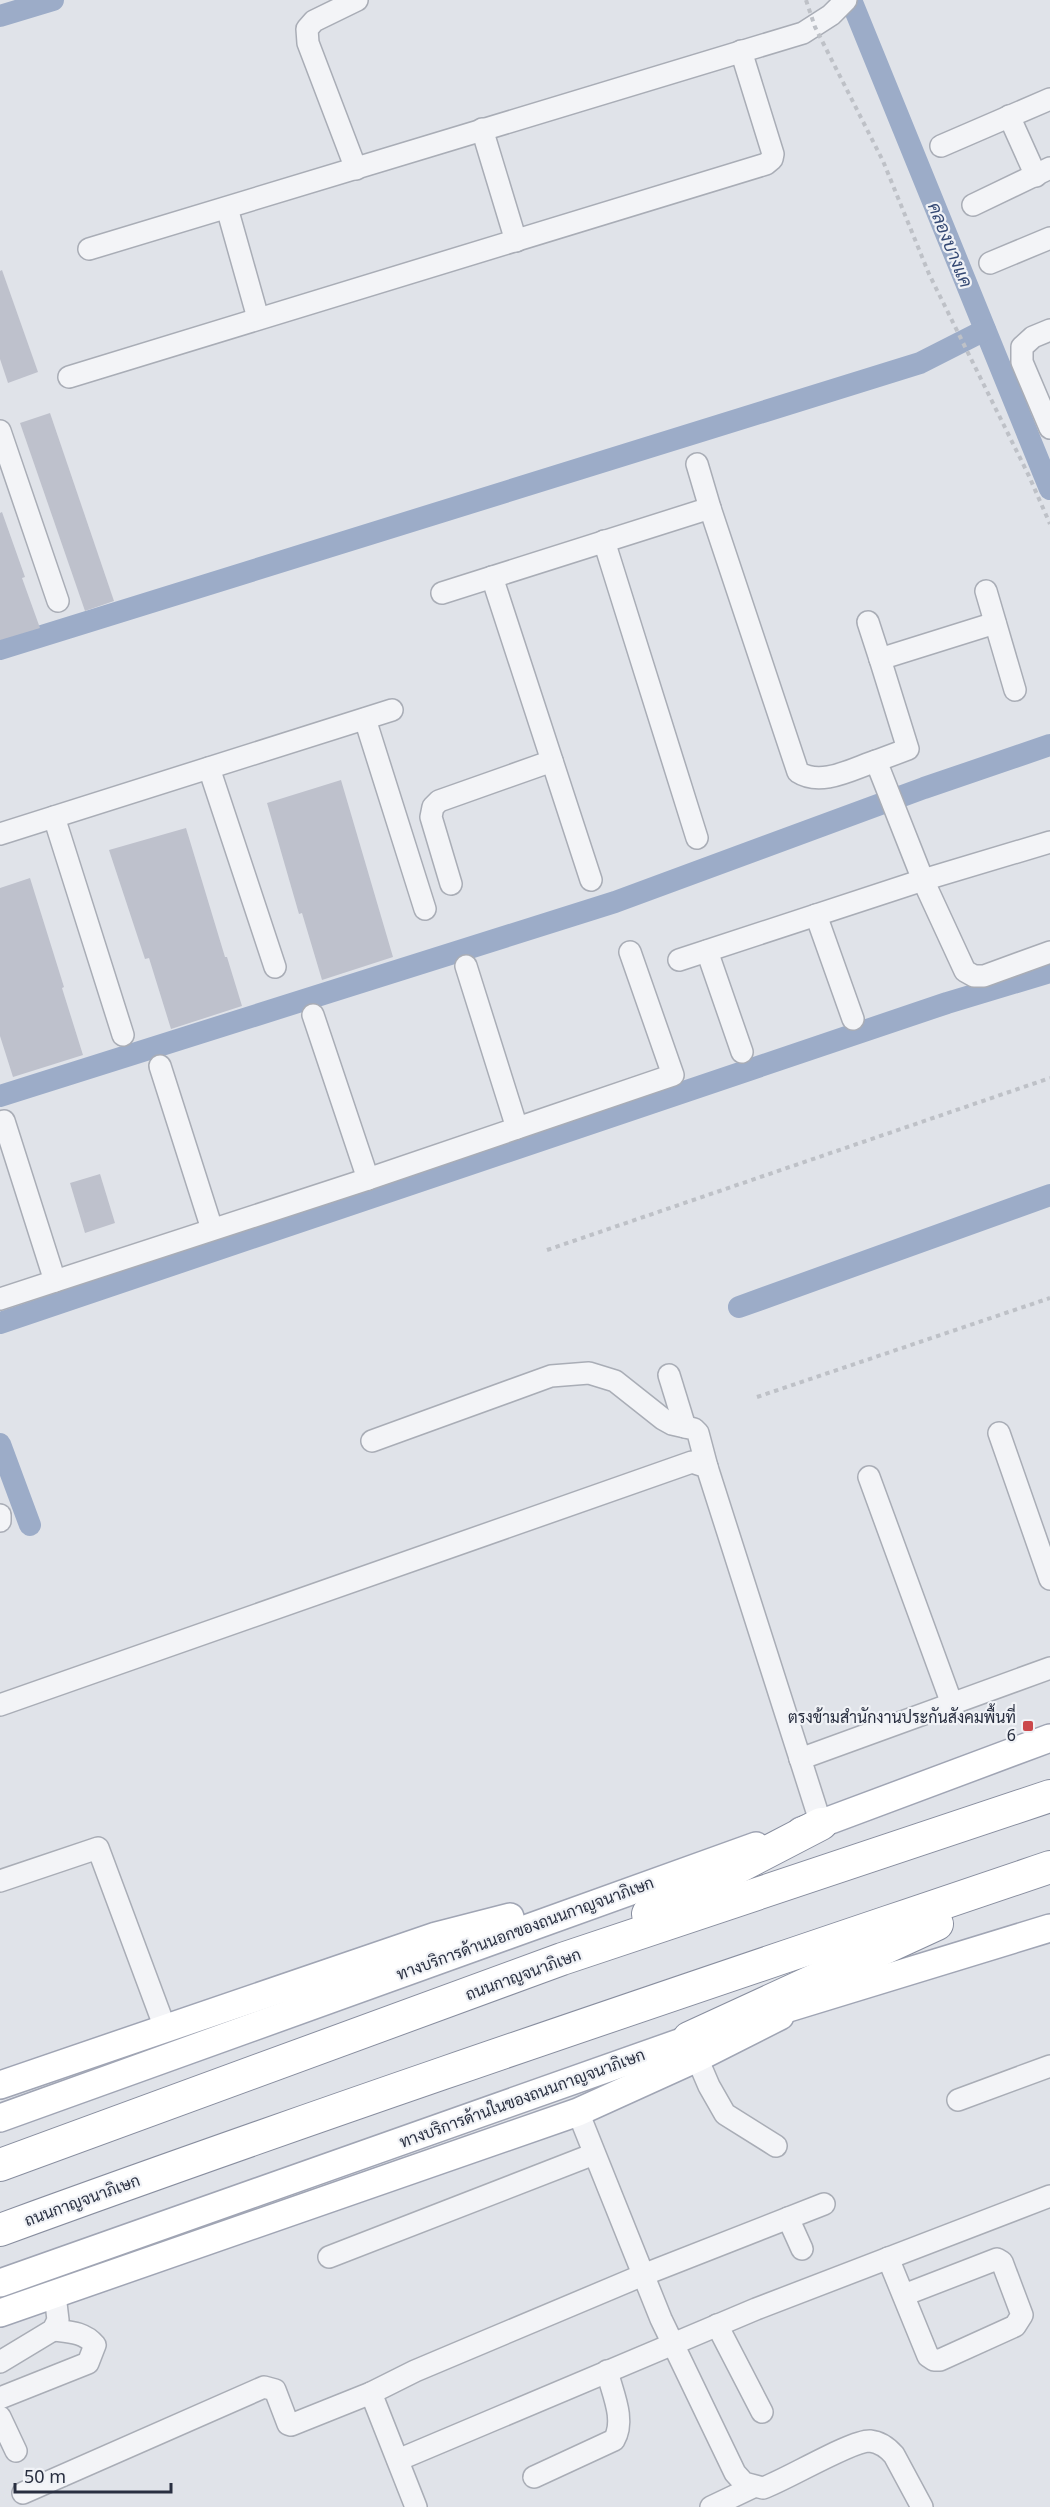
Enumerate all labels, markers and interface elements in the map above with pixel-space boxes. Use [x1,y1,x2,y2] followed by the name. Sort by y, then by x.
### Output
[923,198,979,291] water label: คลองบางแค
[788,1703,1016,1746] place label: ตรงข้ามสำนักงานประกันสังคมพื้นที่ 6
[1021,1719,1035,1733] marker: ตรงข้ามสำนักงานประกันสังคมพื้นที่ 6
[394,1872,656,1984] street label: ทางบริการด้านนอกของถนนกาญจนาภิเษก
[463,1944,583,2004] street label: ถนนกาญจนาภิเษก
[396,2043,648,2153] street label: ทางบริการด้านในของถนนกาญจนาภิเษก
[21,2169,143,2231] street label: ถนนกาญจนาภิเษก
[15,2456,171,2494] scale bar
[24,2464,66,2488] text: 50 m

